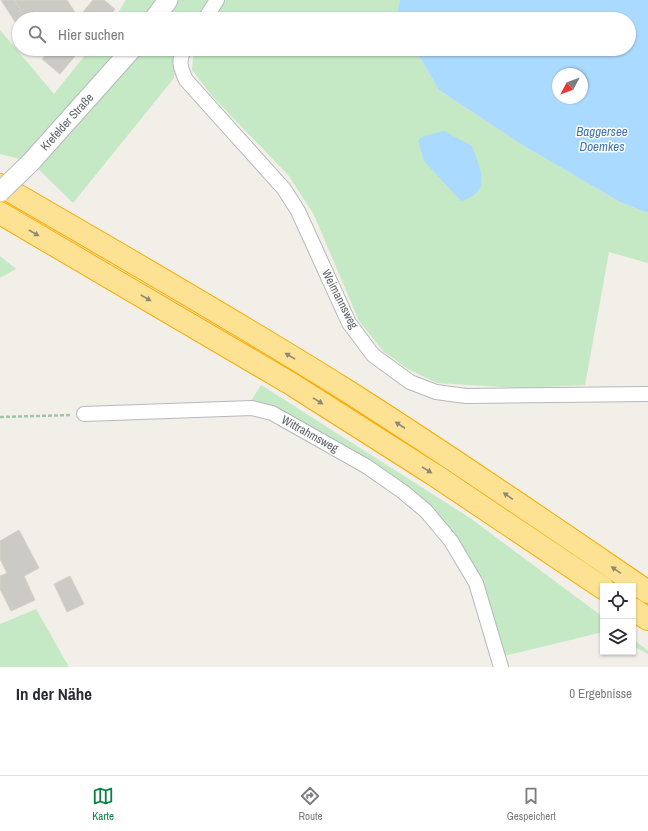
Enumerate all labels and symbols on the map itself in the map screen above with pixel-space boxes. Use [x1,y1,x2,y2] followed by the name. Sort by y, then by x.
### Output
[552,68,588,104] north arrow
[37,90,97,154] street label: Krefelder Straße
[576,123,628,155] water label: Baggersee Doemkes
[28,229,40,236] one-way arrow
[318,266,362,332] street label: Weimannsweg
[140,294,152,301] one-way arrow
[285,352,295,360] one-way arrow
[312,397,324,404] one-way arrow
[279,412,342,456] street label: Wittrahmsweg
[395,421,405,429] one-way arrow
[422,467,433,474] one-way arrow
[503,492,514,500] one-way arrow
[611,566,621,574] one-way arrow

